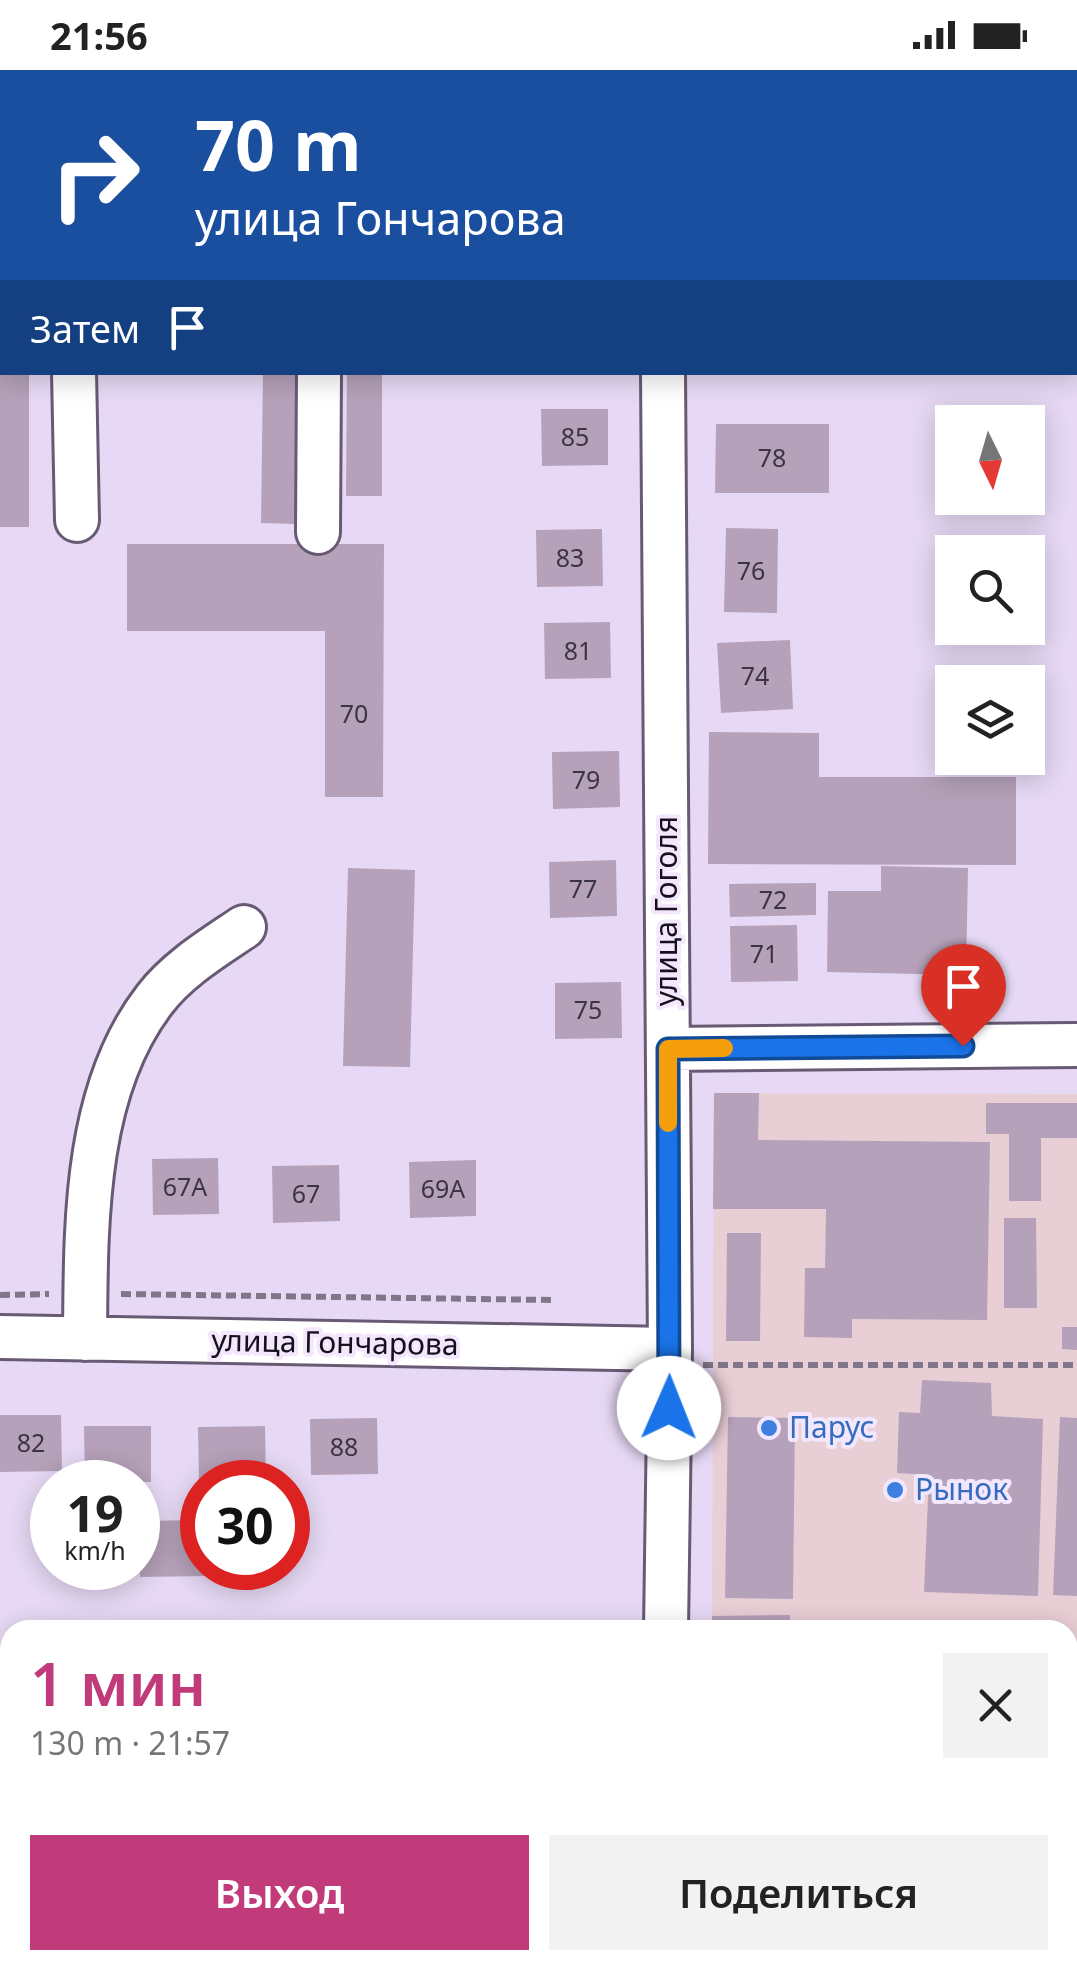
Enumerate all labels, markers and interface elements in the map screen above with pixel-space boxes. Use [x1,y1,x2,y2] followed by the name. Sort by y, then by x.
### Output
[50,9,148,61] text: 21:56
[195,96,362,192] text: 70 m
[30,110,160,240] icon: right
[195,187,566,248] text: улица Гончарова
[160,300,215,355] icon: arrive
[30,302,140,354] text: Затем
[935,405,1045,515] north arrow
[935,405,1045,775] map controls
[561,419,589,453] house number: 85
[758,440,786,474] house number: 78
[935,535,1045,645] button: search
[556,540,584,574] house number: 83
[737,553,765,587] house number: 76
[564,633,592,667] house number: 81
[741,658,769,692] house number: 74
[935,665,1045,775] button: layers
[340,696,368,730] house number: 70
[572,762,600,796] house number: 79
[645,816,686,1006] street label: улица Гоголя
[569,871,597,905] house number: 77
[759,882,787,916] house number: 72
[750,936,778,970] house number: 71
[921,944,1006,1047] pin
[936,959,991,1014] icon: arrive
[574,992,602,1026] house number: 75
[163,1169,207,1203] house number: 67А
[421,1171,465,1205] house number: 69А
[292,1176,320,1210] house number: 67
[211,1319,459,1364] street label: улица Гончарова
[617,1356,721,1460] position arrow
[789,1406,874,1447] place label: Парус
[758,1417,780,1439] marker: Парус
[17,1425,45,1459] house number: 82
[330,1429,358,1463] house number: 88
[180,1460,310,1590] speed limit sign: 30
[915,1468,1008,1509] place label: Рынок
[66,1479,124,1547] text: 19
[884,1479,906,1501] marker: Рынок
[64,1533,126,1567] text: km/h
[30,1642,206,1724] text: 1 мин
[943,1653,1048,1758] button: close
[30,1721,230,1764] text: 130 m · 21:57
[30,1835,529,1950] button: Выход
[549,1835,1048,1950] button: Поделиться

